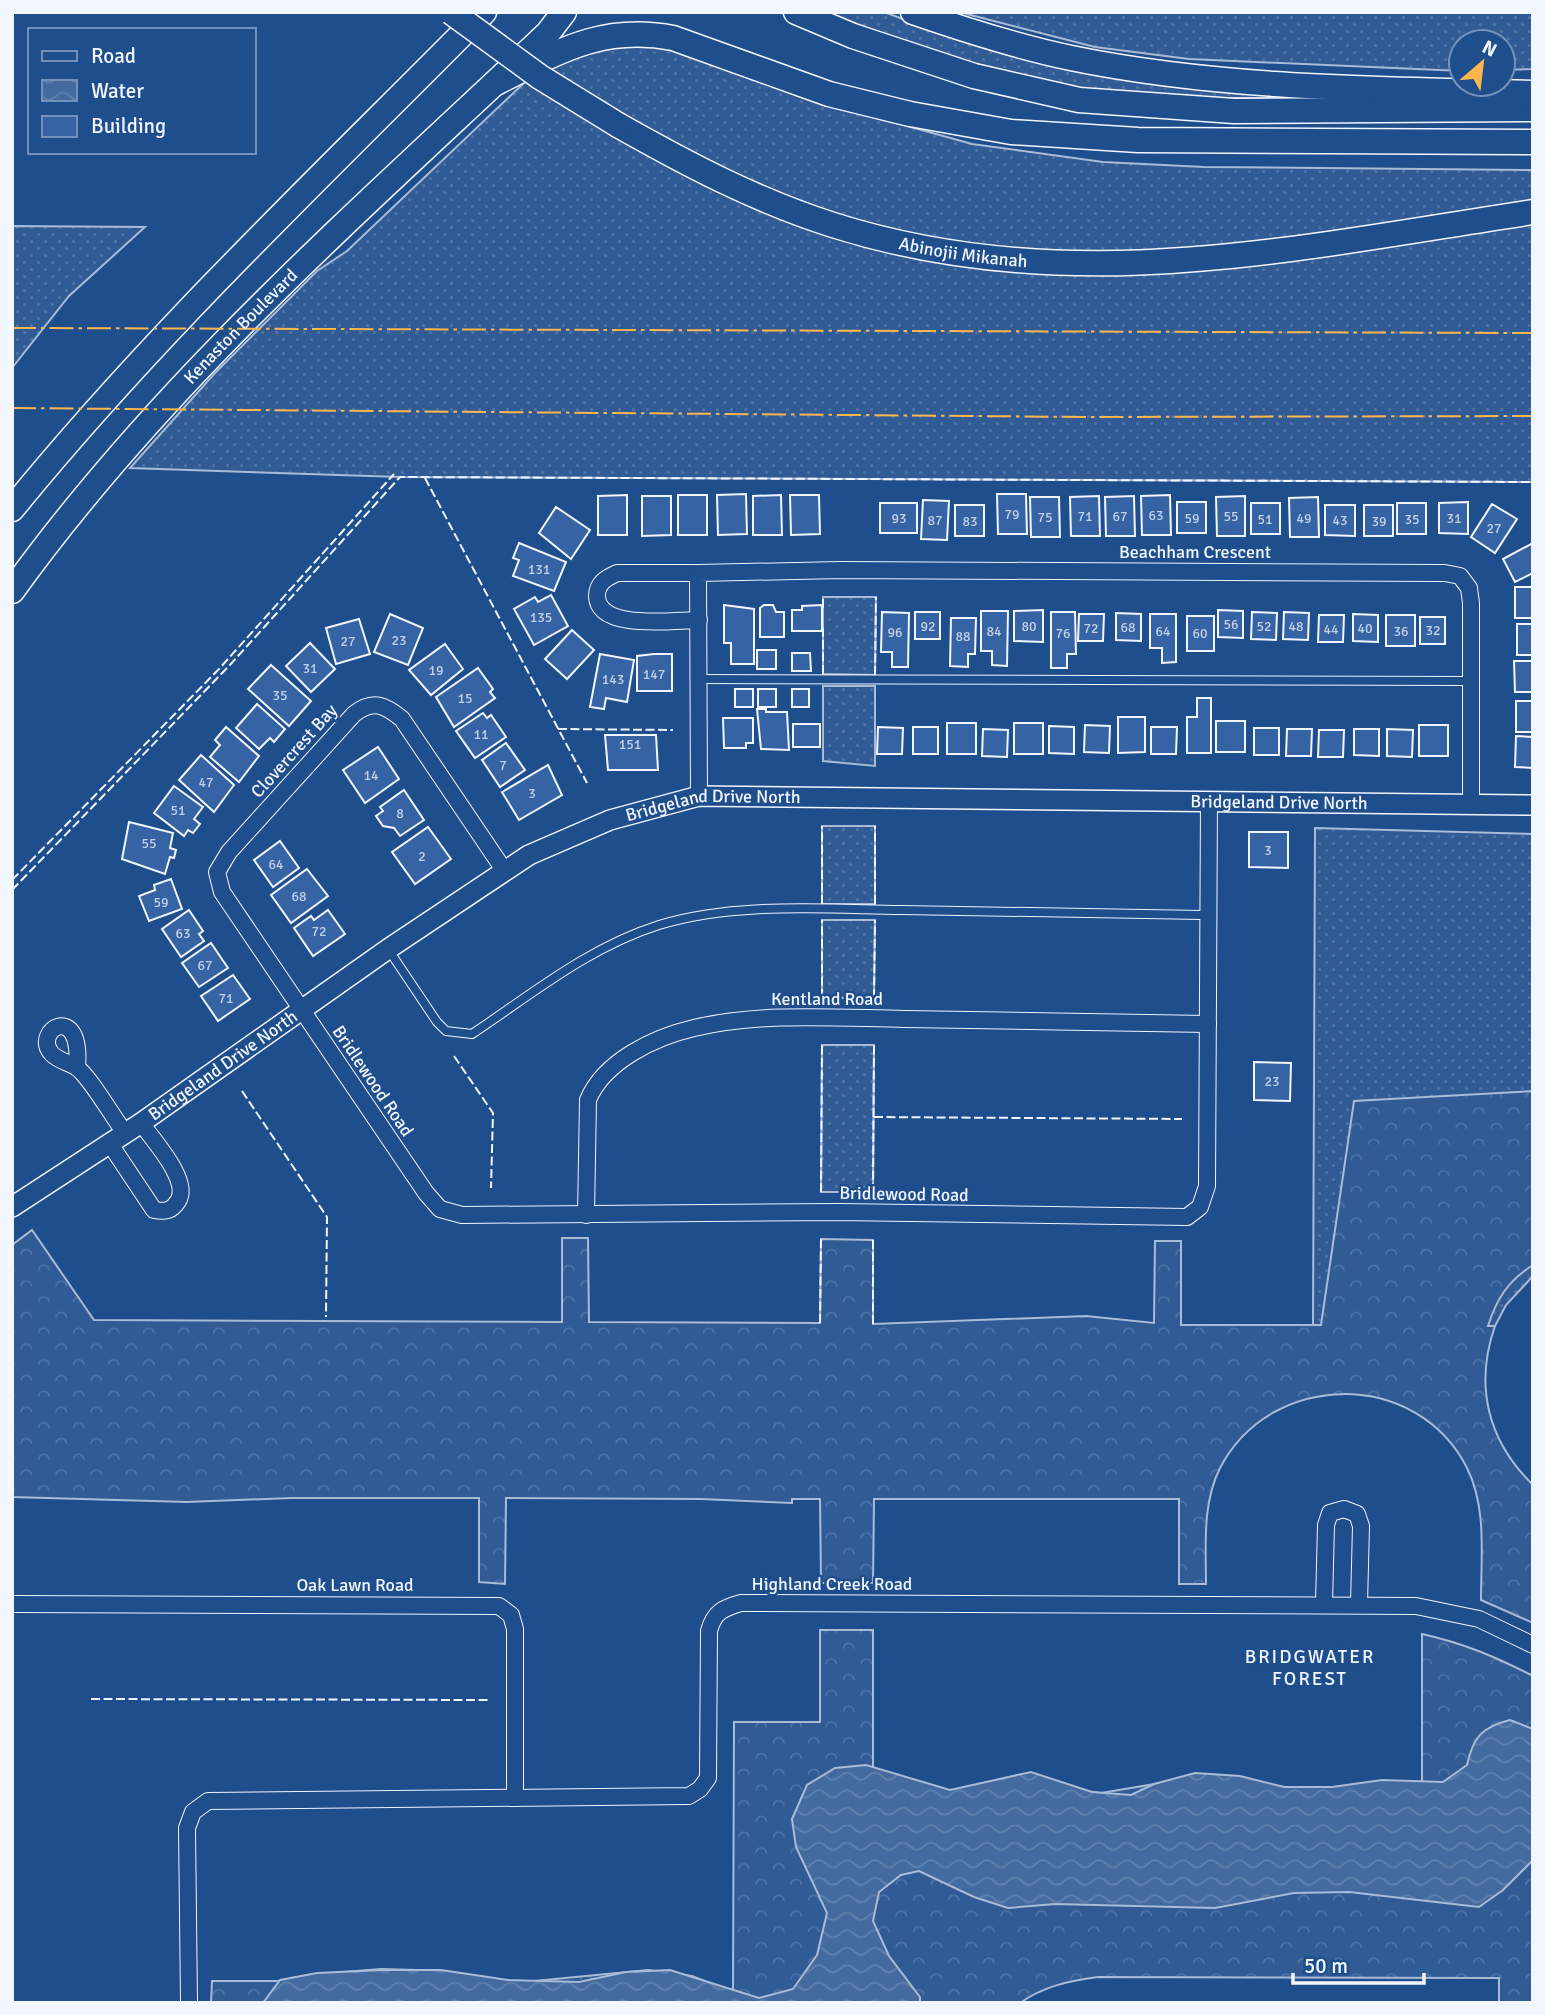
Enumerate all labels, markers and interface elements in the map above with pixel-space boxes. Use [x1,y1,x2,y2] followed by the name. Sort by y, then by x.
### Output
[28,28,256,154] legend
[1447,28,1517,98] north arrow
[1478,35,1501,63] text: N
[91,43,136,69] text: Road
[91,78,144,104] text: Water
[91,113,166,139] text: Building
[897,232,1028,272] street label: Abinojii Mikanah
[179,264,302,389] street label: Kenaston Boulevard
[1004,506,1020,523] house number: 79
[1148,507,1164,524] house number: 63
[1077,508,1093,525] house number: 71
[1112,508,1128,525] house number: 67
[1223,508,1239,525] house number: 55
[1037,509,1053,526] house number: 75
[891,510,907,527] house number: 93
[1184,510,1200,527] house number: 59
[1296,510,1312,527] house number: 49
[1446,510,1462,527] house number: 31
[1257,511,1273,528] house number: 51
[1404,511,1420,528] house number: 35
[927,512,943,529] house number: 87
[1332,512,1348,529] house number: 43
[962,513,978,530] house number: 83
[1371,513,1387,530] house number: 39
[1486,520,1502,537] house number: 27
[1119,541,1271,563] street label: Beachham Crescent
[528,561,550,578] house number: 131
[530,609,552,626] house number: 135
[1223,616,1239,633] house number: 56
[920,618,936,635] house number: 92
[1021,618,1037,635] house number: 80
[1256,618,1272,635] house number: 52
[1288,618,1304,635] house number: 48
[1120,619,1136,636] house number: 68
[1083,620,1099,637] house number: 72
[1357,620,1373,637] house number: 40
[1323,621,1339,638] house number: 44
[1425,622,1441,639] house number: 32
[986,623,1002,640] house number: 84
[1155,623,1171,640] house number: 64
[1393,623,1409,640] house number: 36
[887,624,903,641] house number: 96
[1055,625,1071,642] house number: 76
[1192,625,1208,642] house number: 60
[955,628,971,645] house number: 88
[391,632,407,649] house number: 23
[340,633,356,650] house number: 27
[302,660,318,677] house number: 31
[428,662,444,679] house number: 19
[643,666,665,683] house number: 147
[602,671,624,688] house number: 143
[272,687,288,704] house number: 35
[457,690,473,707] house number: 15
[246,699,342,802] street label: Clovercrest Bay
[473,726,489,743] house number: 11
[619,736,641,753] house number: 151
[499,757,507,774] house number: 7
[363,767,379,784] house number: 14
[198,774,214,791] house number: 47
[528,785,536,802] house number: 3
[623,785,801,826] street label: Bridgeland Drive North
[1190,790,1368,814] street label: Bridgeland Drive North
[170,802,186,819] house number: 51
[396,805,404,822] house number: 8
[141,835,157,852] house number: 55
[1264,842,1272,859] house number: 3
[418,848,426,865] house number: 2
[268,856,284,873] house number: 64
[291,888,307,905] house number: 68
[153,894,169,911] house number: 59
[311,923,327,940] house number: 72
[175,925,191,942] house number: 63
[197,957,213,974] house number: 67
[771,988,883,1010] street label: Kentland Road
[218,990,234,1007] house number: 71
[144,1005,302,1125] street label: Bridgeland Drive North
[328,1021,418,1141] street label: Bridlewood Road
[1264,1073,1280,1090] house number: 23
[839,1182,969,1206] street label: Bridlewood Road
[752,1573,912,1595] street label: Highland Creek Road
[296,1574,414,1596] street label: Oak Lawn Road
[1245,1645,1375,1691] district label: BRIDGWATER FOREST
[1293,1941,1424,1985] scale bar
[1304,1953,1348,1979] text: 50 m

